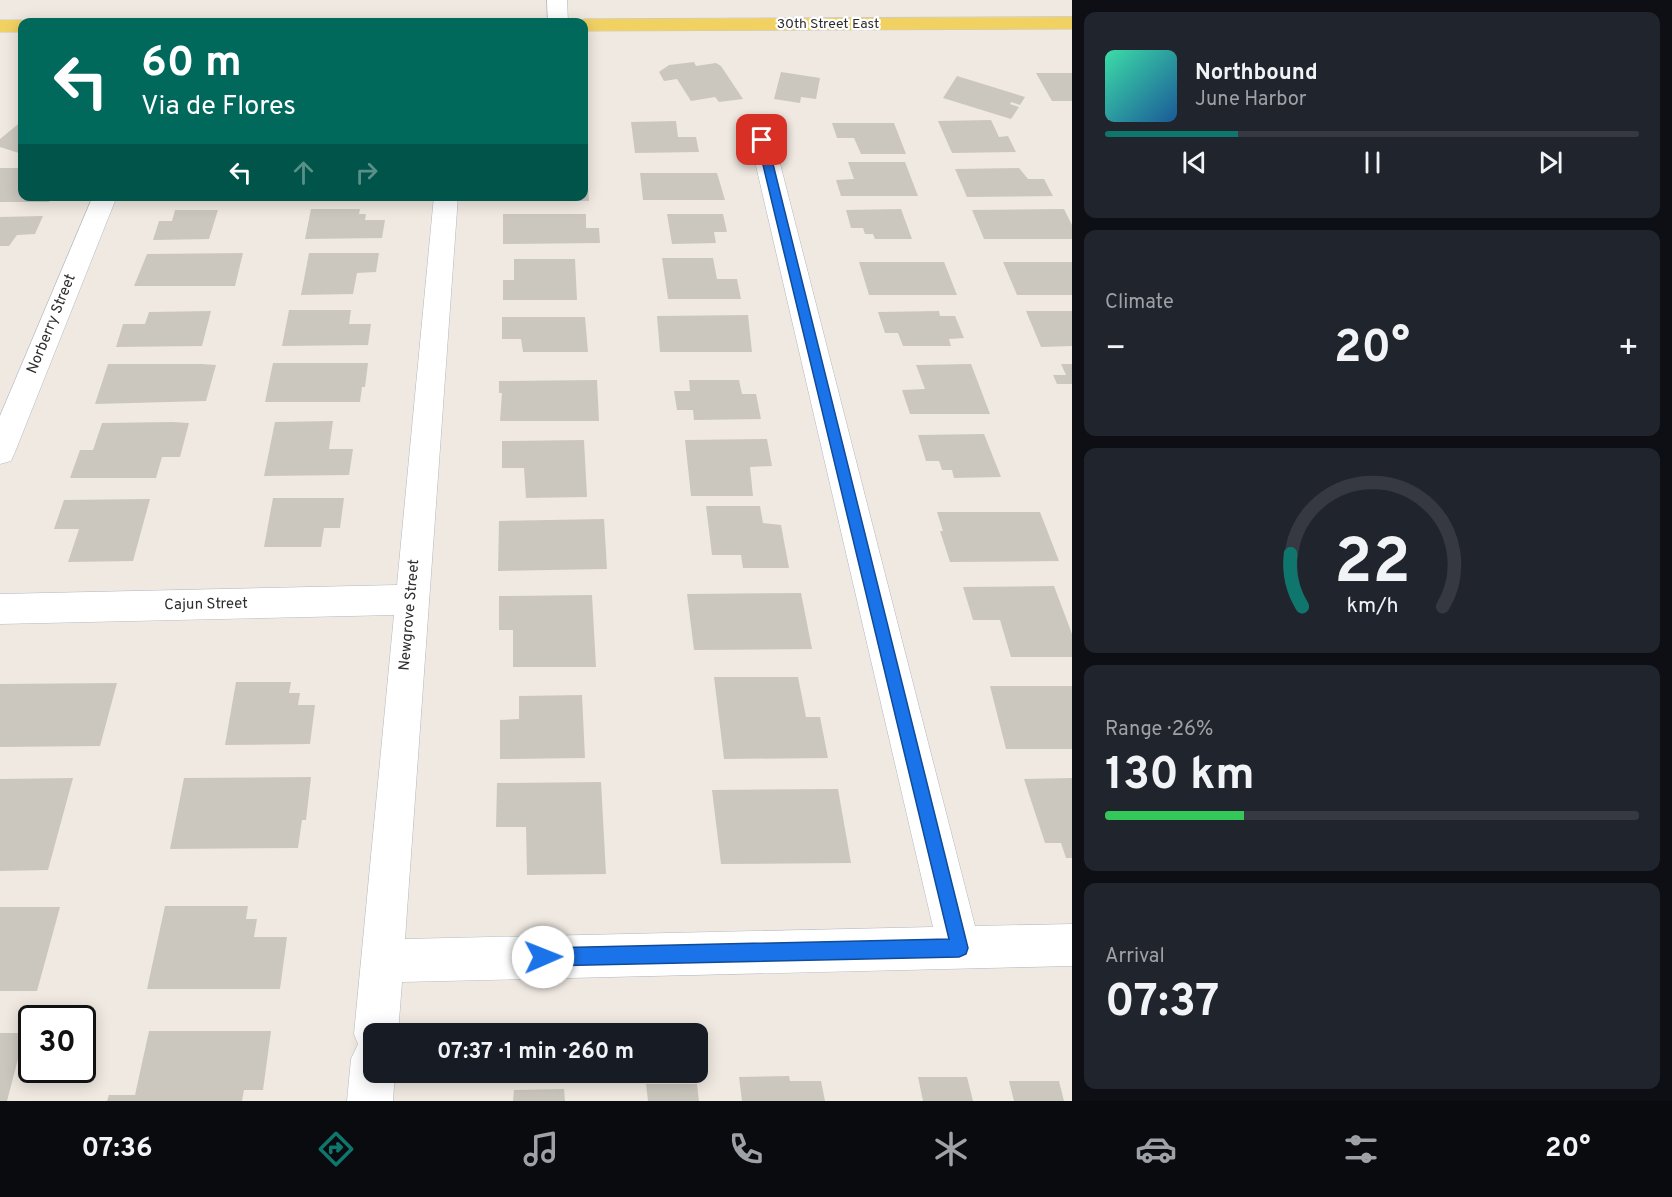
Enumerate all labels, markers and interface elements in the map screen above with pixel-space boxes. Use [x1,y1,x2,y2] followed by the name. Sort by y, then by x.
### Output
[777,16,879,33] street label: 30th Street East
[141,38,242,91] text: 60 m
[42,42,120,120] icon: left
[1195,60,1318,87] text: Northbound
[1195,87,1307,113] text: June Harbor
[141,90,296,124] text: Via de Flores
[736,114,787,165] pin
[745,123,778,156] icon: arrive
[1178,146,1211,179] icon: previous
[1356,146,1389,179] icon: pause
[1534,146,1567,179] icon: next
[224,156,257,189] icon: left
[287,156,320,189] icon: ahead
[350,156,383,189] icon: right
[23,271,81,377] street label: Norberry Street
[1105,290,1174,316] text: Climate
[1334,321,1410,378] text: 20°
[1105,329,1126,371] text: −
[1618,329,1639,371] text: +
[1334,527,1410,606] text: 22
[396,558,424,672] street label: Newgrove Street
[1346,594,1398,621] text: km/h
[164,595,248,615] street label: Cajun Street
[1105,717,1213,743] text: Range · 26%
[1105,748,1255,805] text: 130 km
[511,925,575,989] position arrow
[1105,944,1165,970] text: Arrival
[1105,975,1219,1032] text: 07:37
[18,1005,96,1083] speed limit sign: 30
[437,1039,634,1066] text: 07:37 · 1 min · 260 m
[315,1128,357,1170] icon: directions
[520,1128,562,1170] icon: music
[725,1128,767,1170] icon: phone
[930,1128,972,1170] icon: climate
[1135,1128,1177,1170] icon: car
[1340,1128,1382,1170] icon: filters
[81,1132,153,1166] text: 07:36
[1545,1132,1591,1166] text: 20°

